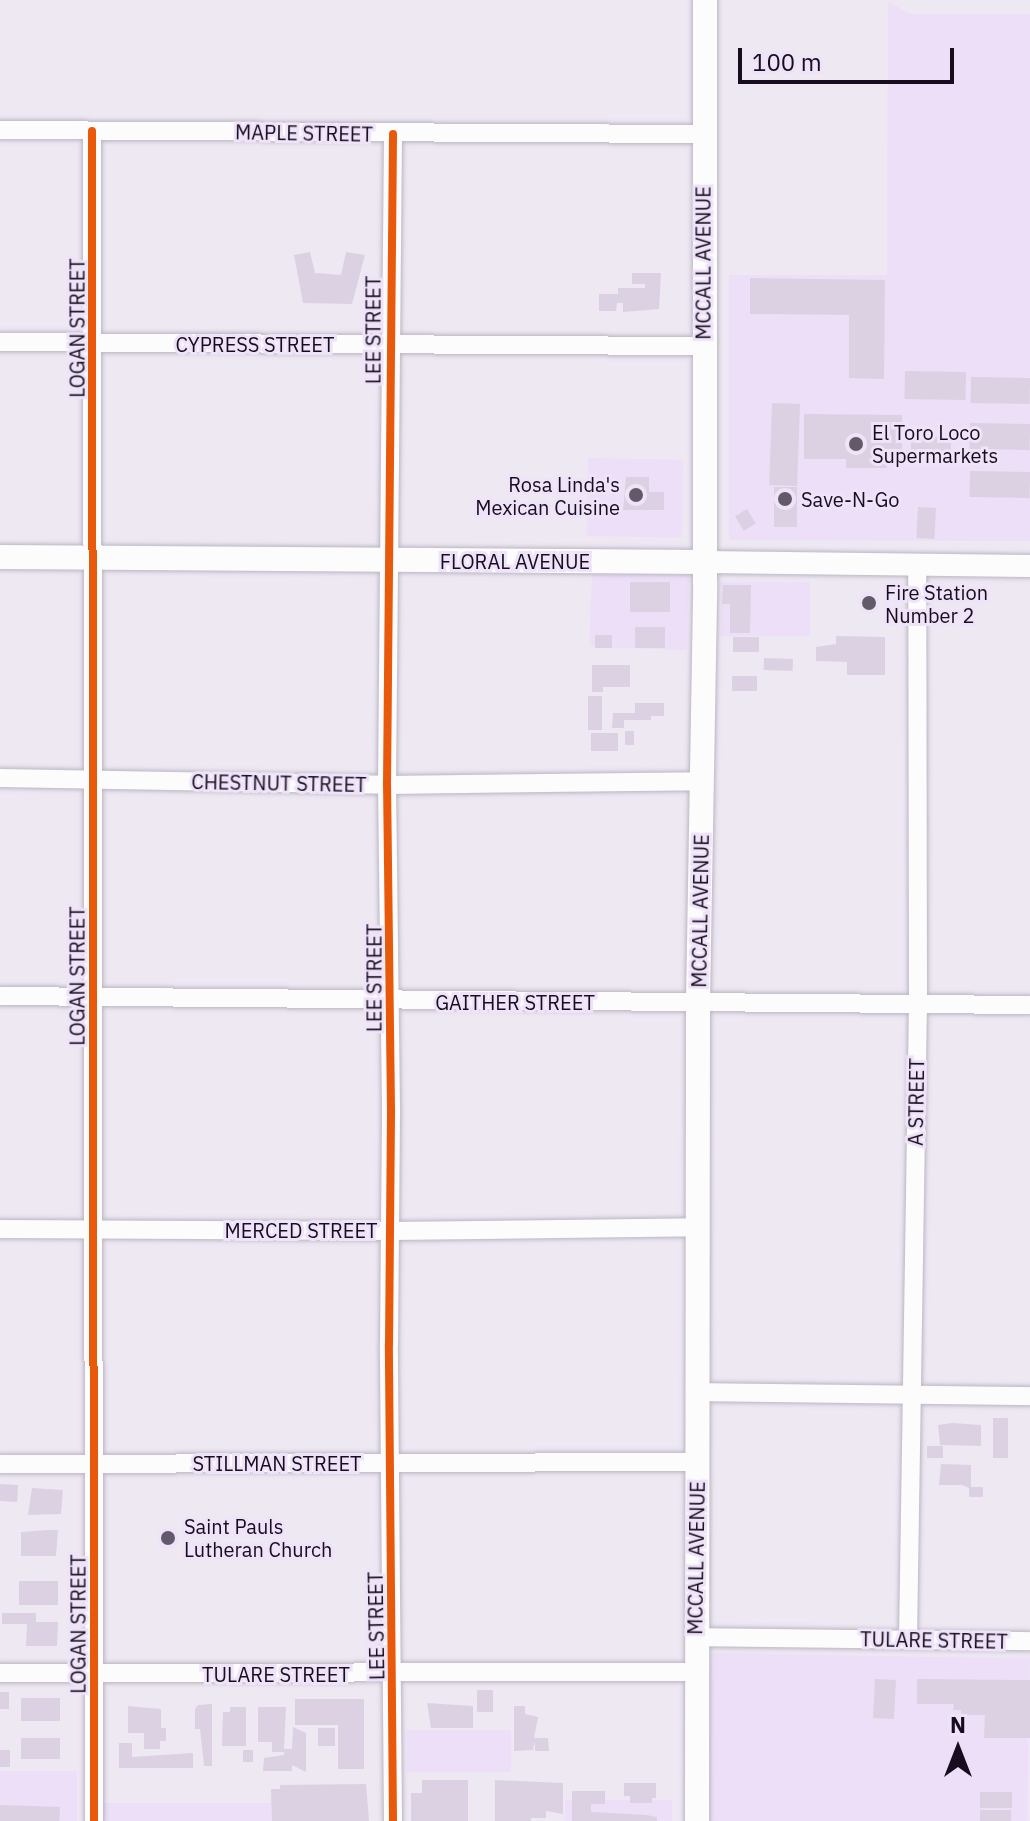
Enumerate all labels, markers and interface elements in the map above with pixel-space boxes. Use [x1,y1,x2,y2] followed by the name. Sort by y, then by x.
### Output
[742,32,958,82] scale bar
[752,46,822,78] text: 100 m
[235,120,373,146] street label: MAPLE STREET
[691,186,715,340] street label: MCCALL AVENUE
[65,258,89,398] street label: LOGAN STREET
[361,276,385,384] street label: LEE STREET
[176,332,334,356] street label: CYPRESS STREET
[872,420,998,467] place label: El Toro Loco Supermarkets
[847,435,865,453] marker: El Toro Loco Supermarkets
[475,472,620,519] place label: Rosa Linda's Mexican Cuisine
[627,486,645,504] marker: Rosa Linda's Mexican Cuisine
[801,487,899,511] place label: Save-N-Go
[776,490,794,508] marker: Save-N-Go
[440,549,590,573] street label: FLORAL AVENUE
[885,580,988,627] place label: Fire Station Number 2
[860,594,878,612] marker: Fire Station Number 2
[191,769,367,797] street label: CHESTNUT STREET
[687,834,713,988] street label: MCCALL AVENUE
[65,906,89,1046] street label: LOGAN STREET
[362,924,386,1032] street label: LEE STREET
[435,990,595,1014] street label: GAITHER STREET
[903,1058,929,1146] street label: A STREET
[224,1218,378,1242] street label: MERCED STREET
[193,1451,361,1475] street label: STILLMAN STREET
[683,1481,709,1635] street label: MCCALL AVENUE
[184,1514,332,1561] place label: Saint Pauls Lutheran Church
[159,1529,177,1547] marker: Saint Pauls Lutheran Church
[66,1554,90,1694] street label: LOGAN STREET
[363,1572,389,1680] street label: LEE STREET
[860,1627,1008,1653] street label: TULARE STREET
[202,1662,350,1686] street label: TULARE STREET
[918,1709,998,1789] north arrow
[950,1710,966,1739] text: N

